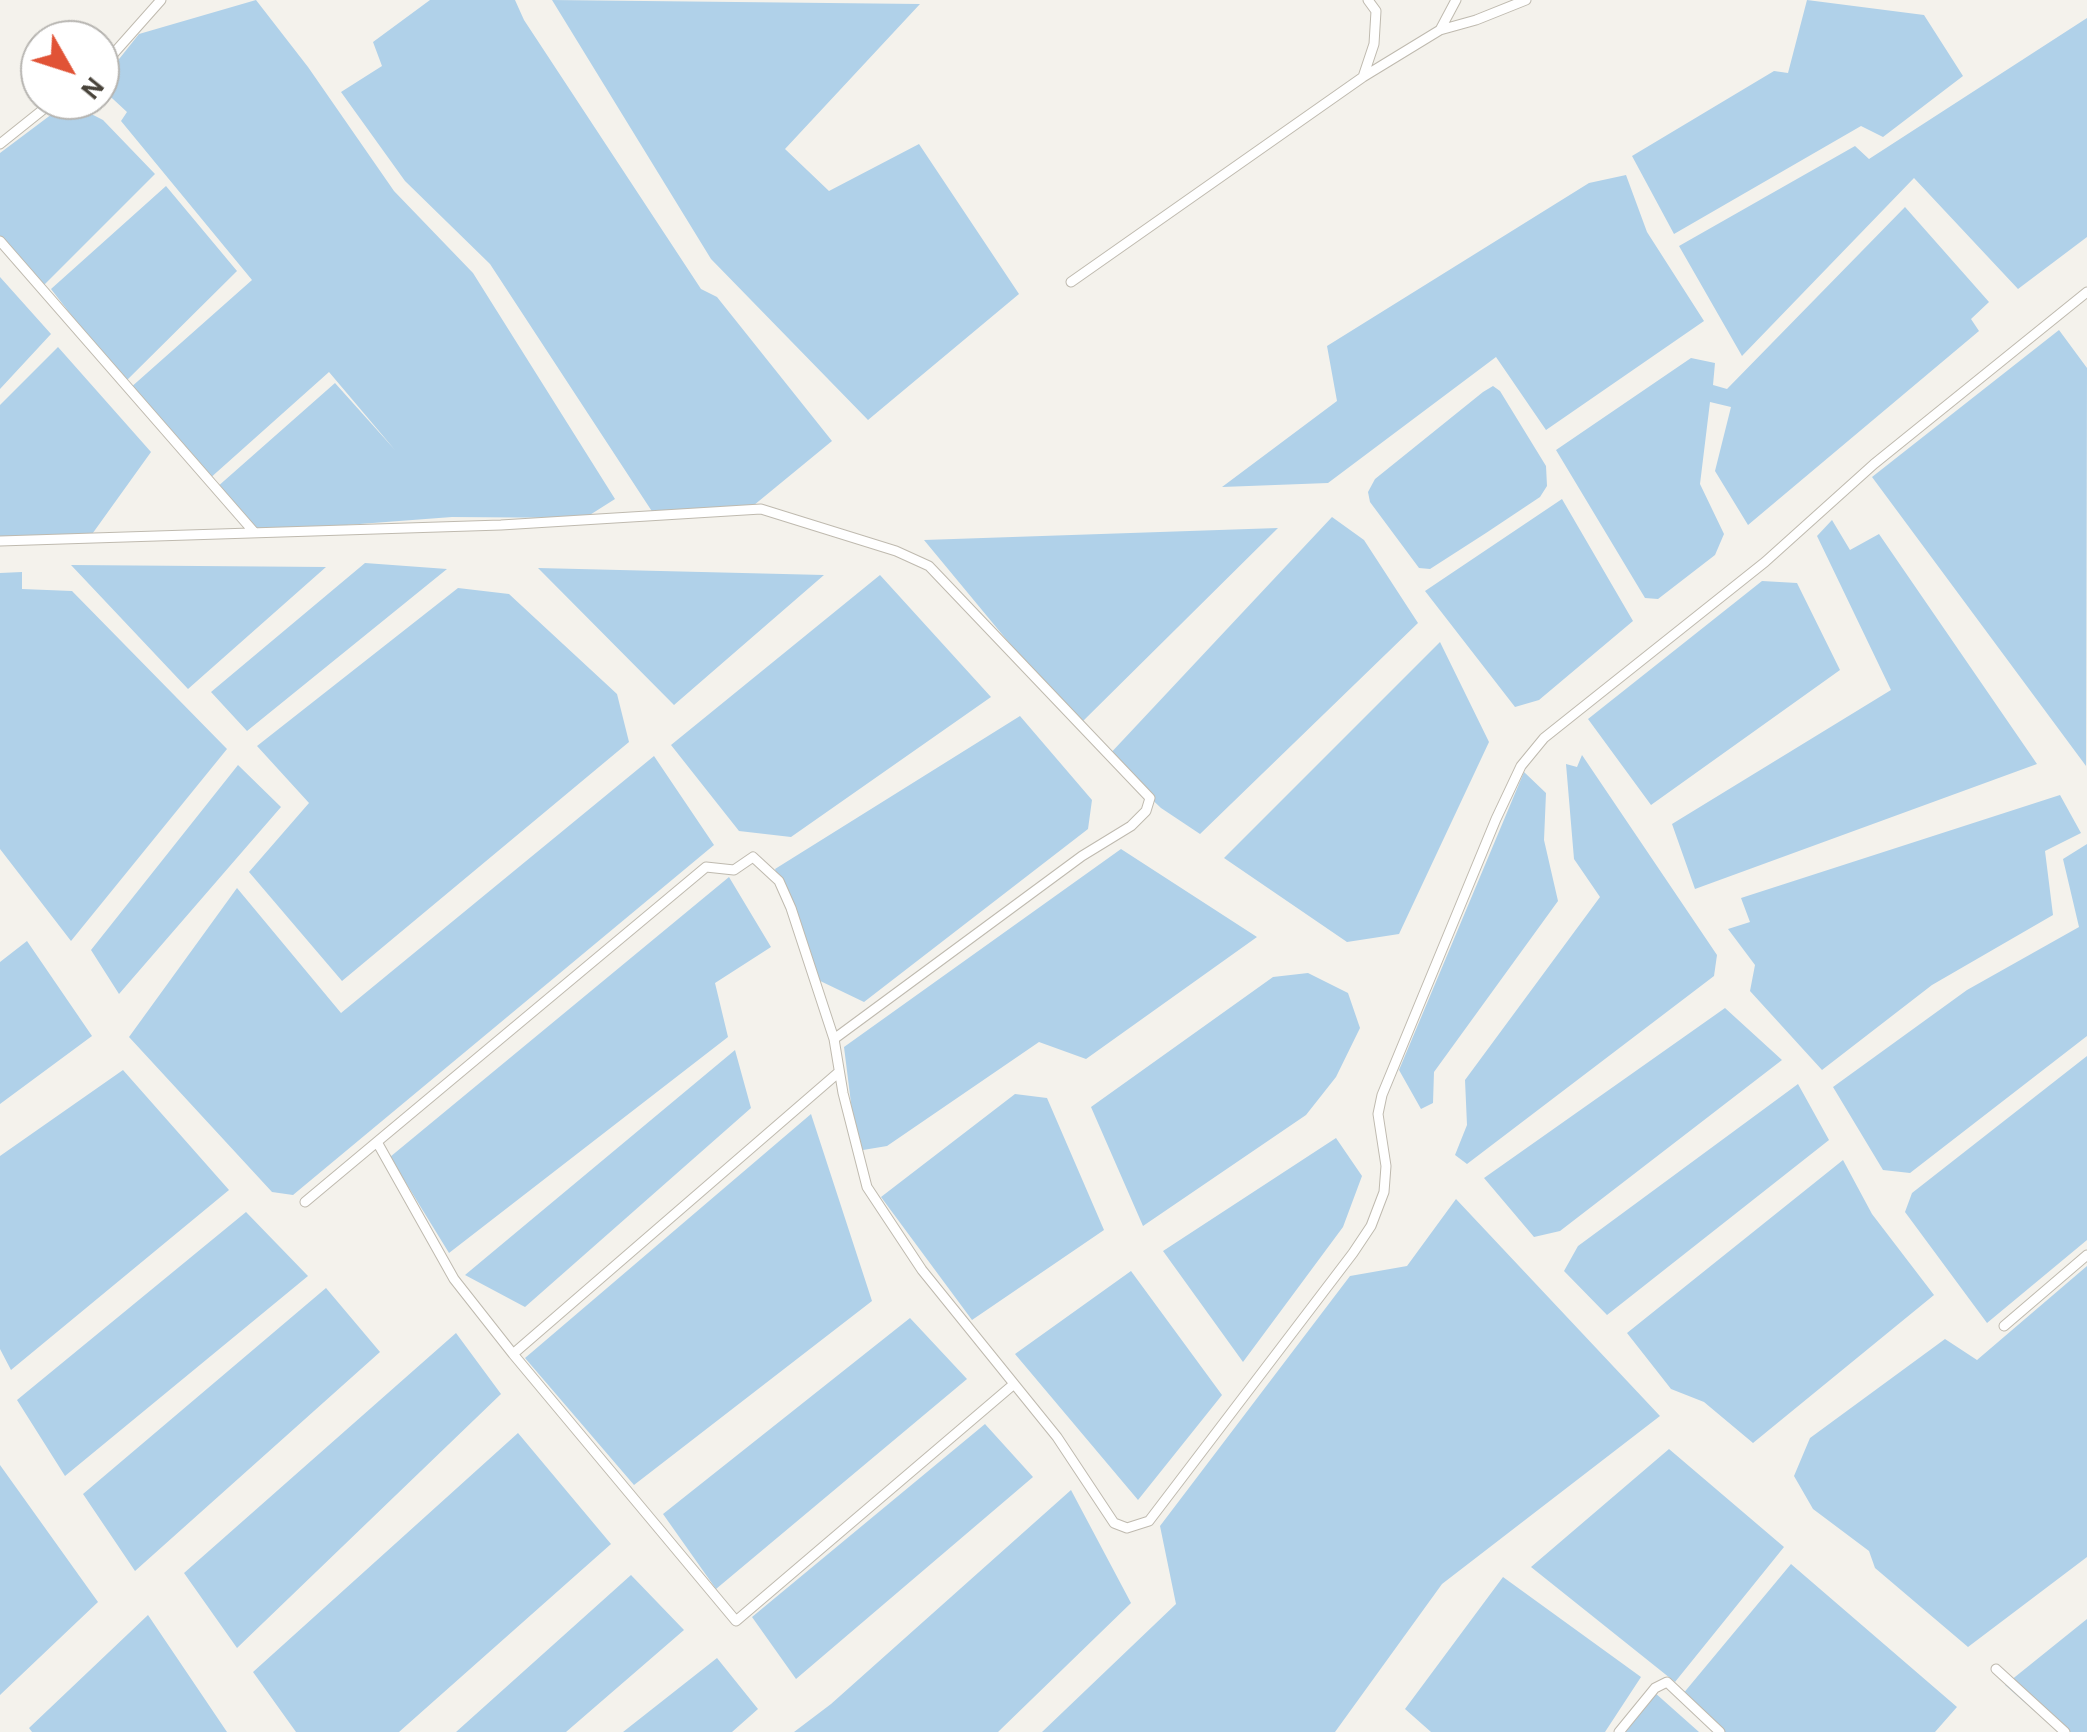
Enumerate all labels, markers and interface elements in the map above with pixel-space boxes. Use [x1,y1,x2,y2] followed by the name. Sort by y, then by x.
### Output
[20,20,120,120] north arrow
[75,71,109,104] text: N

